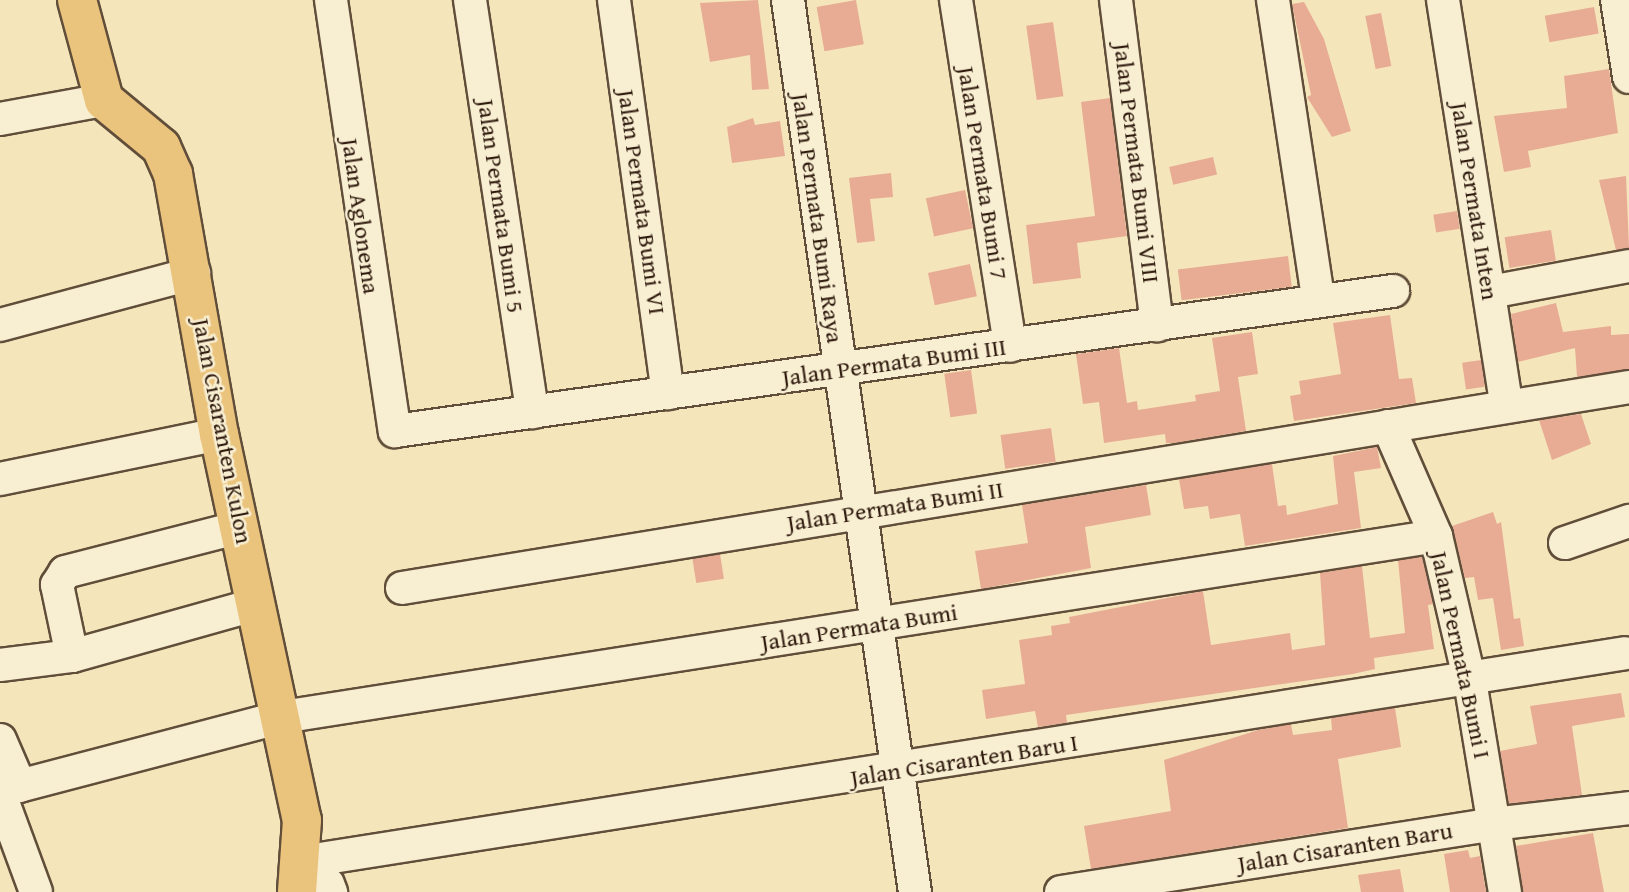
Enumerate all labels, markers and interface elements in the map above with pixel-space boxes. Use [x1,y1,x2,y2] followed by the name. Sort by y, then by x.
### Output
[1108,41,1166,285] street label: Jalan Permata Bumi VIII
[952,64,1014,282] street label: Jalan Permata Bumi 7
[612,88,672,316] street label: Jalan Permata Bumi VI
[786,91,850,345] street label: Jalan Permata Bumi Raya
[472,97,530,315] street label: Jalan Permata Bumi 5
[1445,100,1505,302] street label: Jalan Permata Inten
[336,136,386,296] street label: Jalan Aglonema
[187,316,259,546] street label: Jalan Cisaranten Kulon
[780,332,1008,392] street label: Jalan Permata Bumi III
[785,475,1005,537] street label: Jalan Permata Bumi II
[1425,549,1497,761] street label: Jalan Permata Bumi I
[759,597,959,657] street label: Jalan Permata Bumi
[848,728,1080,792] street label: Jalan Cisaranten Baru I
[1235,816,1455,878] street label: Jalan Cisaranten Baru

